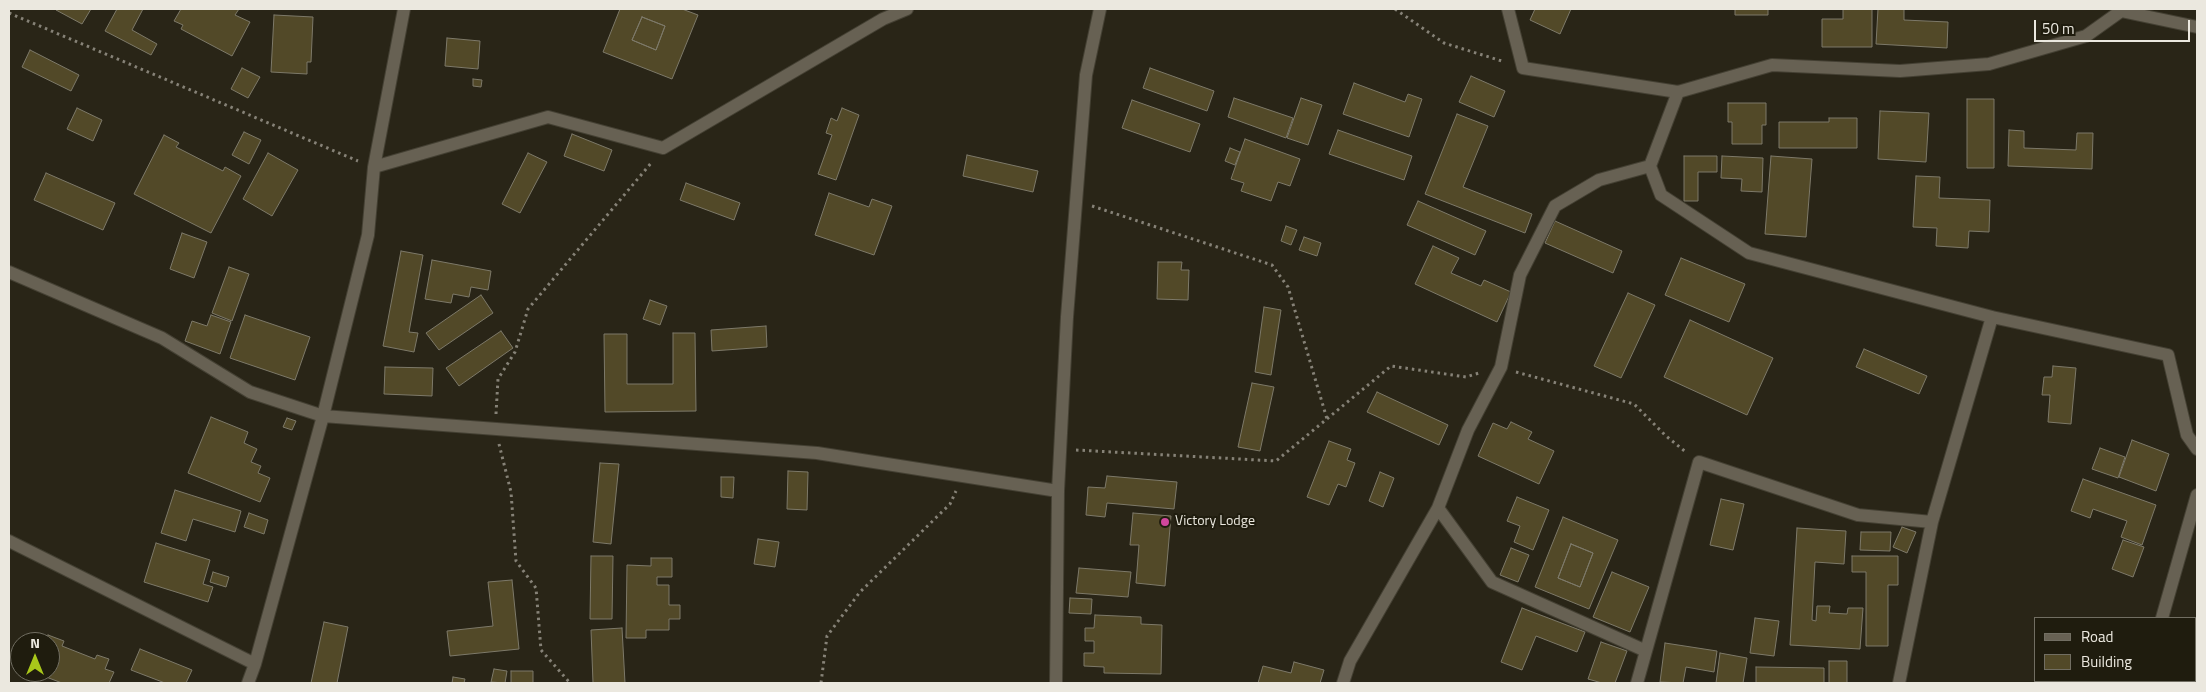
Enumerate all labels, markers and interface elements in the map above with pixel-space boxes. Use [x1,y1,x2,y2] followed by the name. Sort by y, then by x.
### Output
[2036,10,2192,42] scale bar
[2042,17,2075,40] text: 50 m
[1175,514,1255,530] place label: Victory Lodge
[1159,516,1171,528] marker: Victory Lodge
[2034,617,2196,682] legend
[2081,625,2113,648] text: Road
[10,632,60,682] north arrow
[30,632,40,653] text: N
[2081,650,2132,673] text: Building

